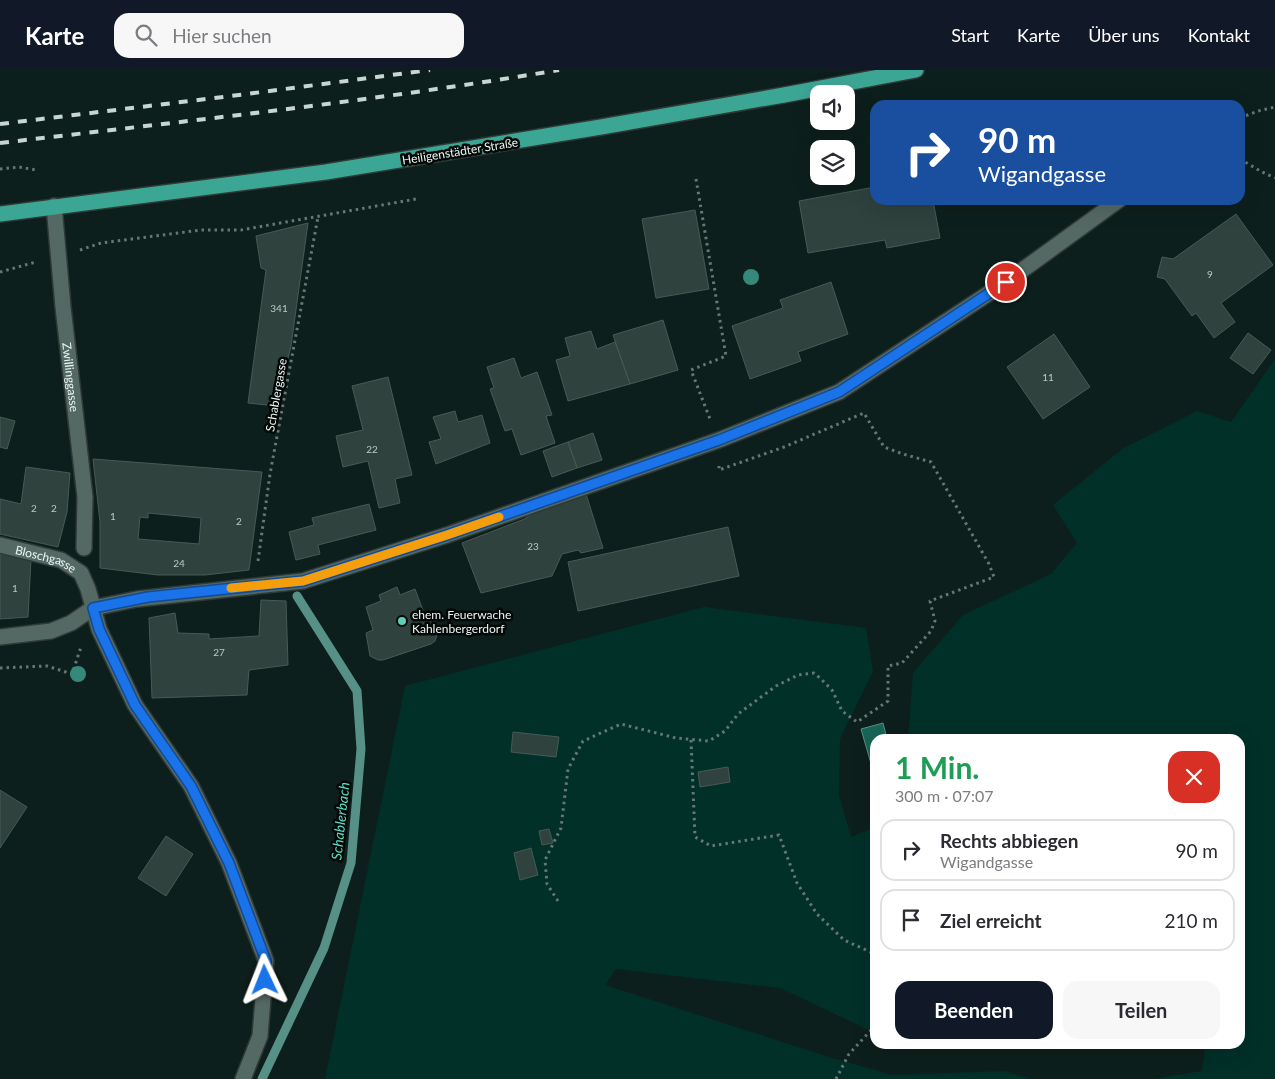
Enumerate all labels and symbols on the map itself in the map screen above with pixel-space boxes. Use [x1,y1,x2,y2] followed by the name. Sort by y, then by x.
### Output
[401,134,519,168] street label: Heiligenstädter Straße
[985,261,1027,303] pin
[1207,268,1213,280] house number: 9
[270,302,288,314] house number: 341
[60,342,83,413] street label: Zwillinggasse
[262,357,290,433] street label: Schablergasse
[1042,371,1054,383] house number: 11
[366,443,378,455] house number: 22
[31,502,37,514] house number: 2
[51,502,57,514] house number: 2
[110,510,116,522] house number: 1
[236,515,242,527] house number: 2
[527,540,539,552] house number: 23
[14,542,79,576] street label: Bloschgasse
[173,557,185,569] house number: 24
[12,582,18,594] house number: 1
[412,607,511,636] place label: ehem. Feuerwache Kahlenbergerdorf
[396,615,408,627] marker: ehem. Feuerwache Kahlenbergerdorf
[213,646,225,658] house number: 27
[327,781,353,861] water label: Schablerbach
[238,953,290,1005] position arrow

